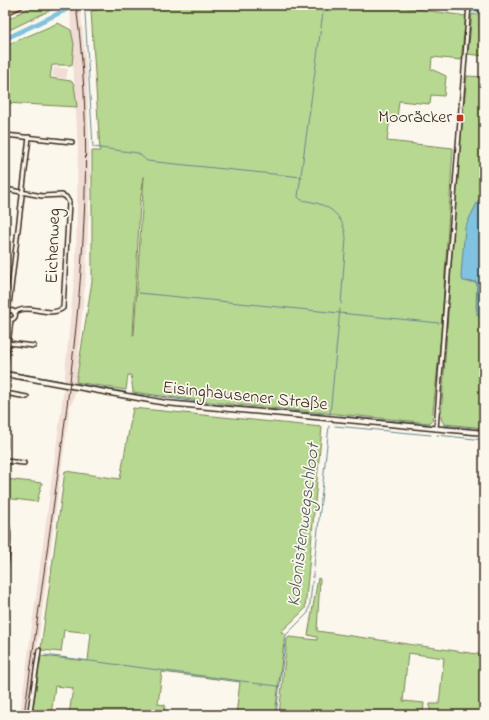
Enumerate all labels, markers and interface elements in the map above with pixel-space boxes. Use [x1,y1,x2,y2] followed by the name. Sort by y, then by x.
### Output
[378,105,452,131] place label: Mooräcker
[455,113,465,123] marker: Mooräcker
[40,208,69,284] street label: Eichenweg
[161,375,330,420] street label: Eisinghausener Straße
[281,440,329,608] water label: Kolonistenwegschloot

